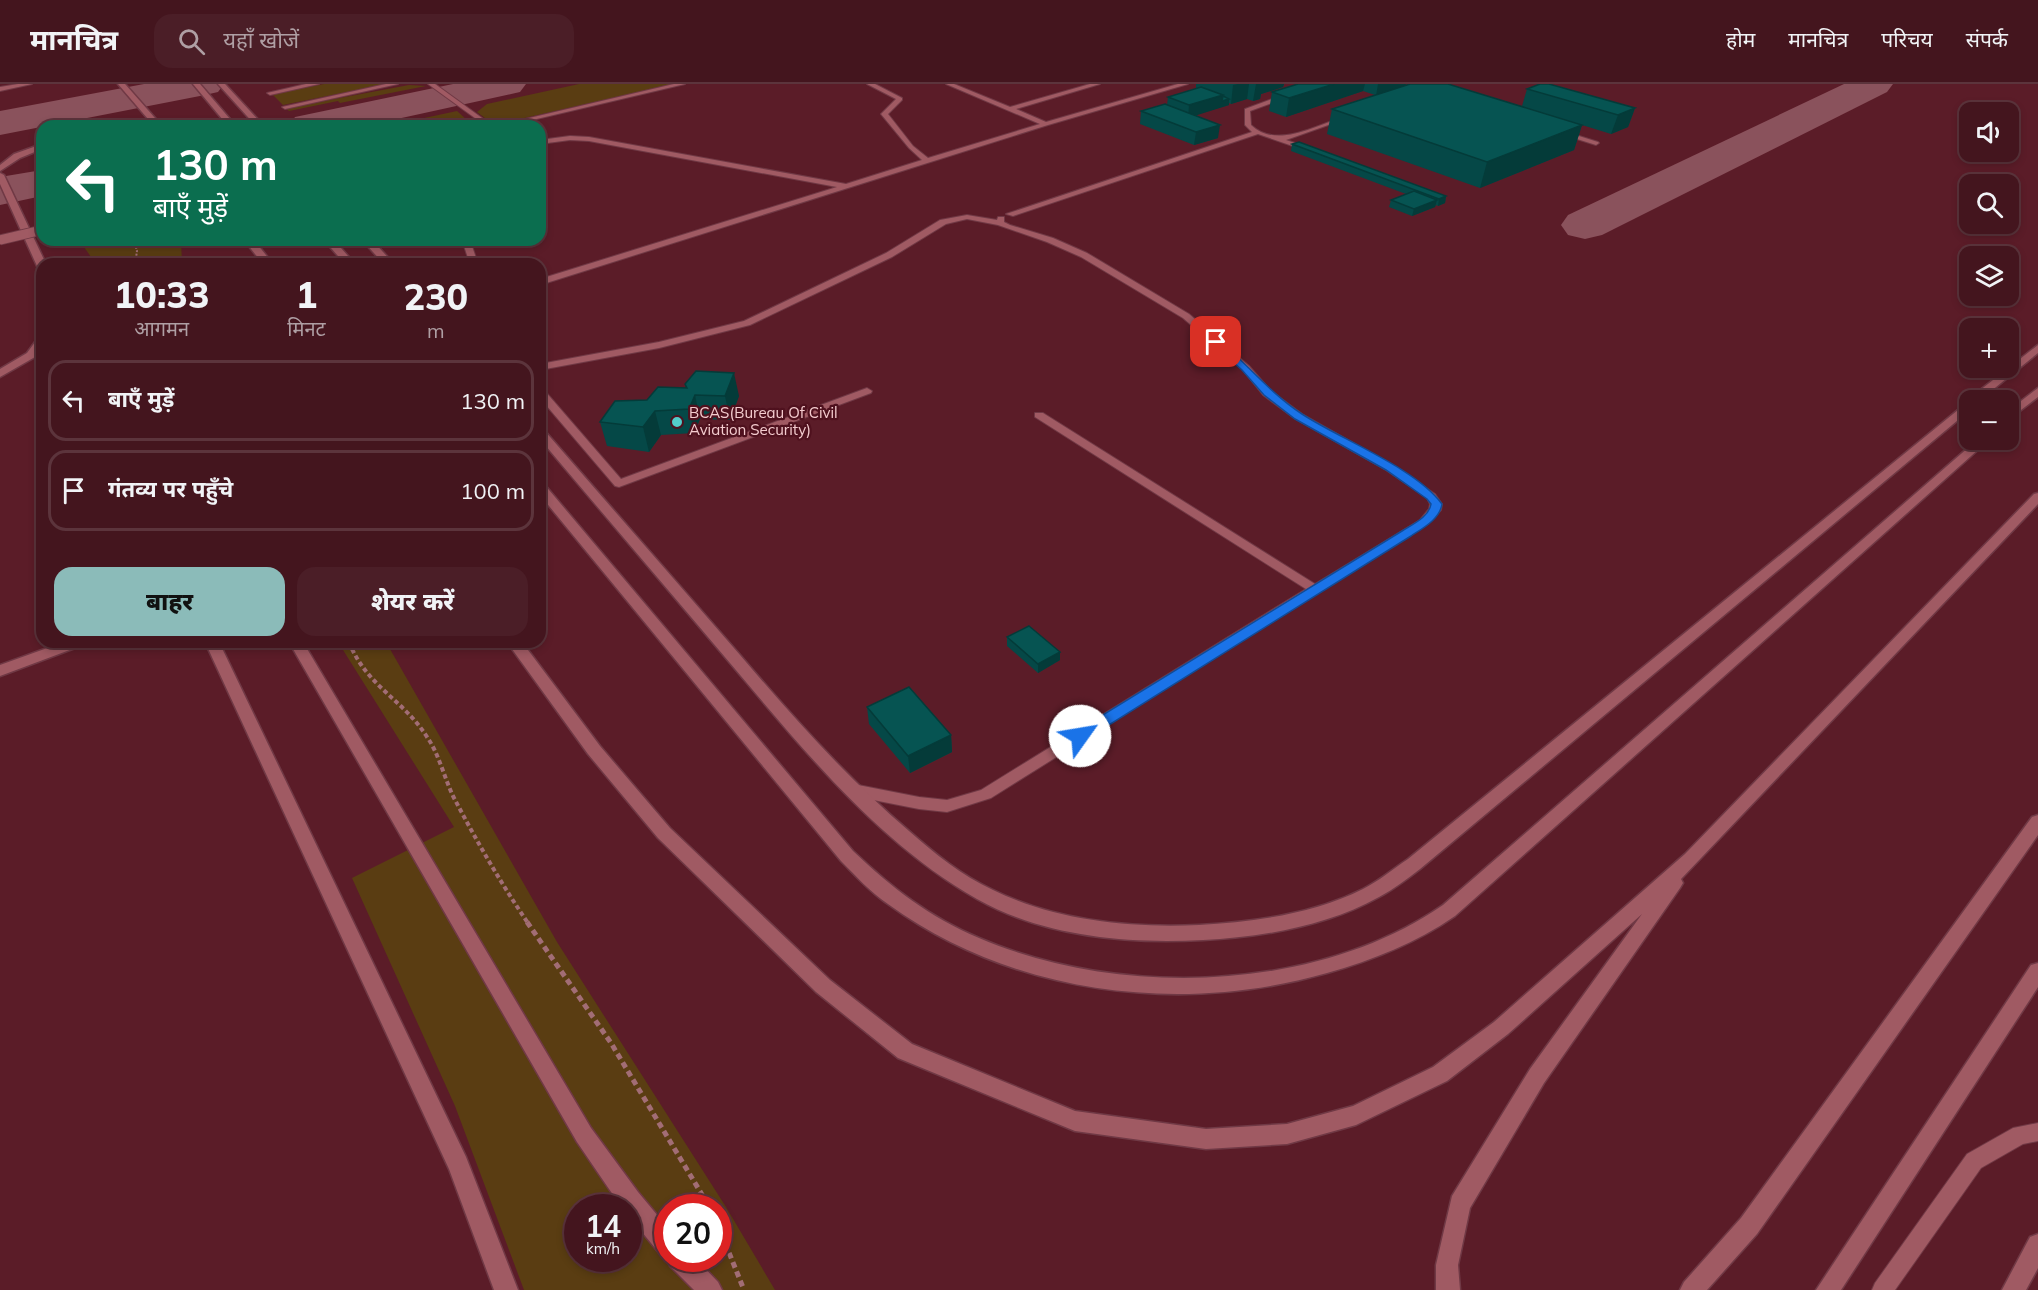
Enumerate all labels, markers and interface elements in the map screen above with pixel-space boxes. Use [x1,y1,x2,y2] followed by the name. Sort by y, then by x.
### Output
[154,14,574,68] search box
[30,22,118,57] text: मानचित्र
[175,25,208,58] icon: search
[223,26,299,54] text: यहाँ खोजें
[1726,26,1755,52] text: होम
[1788,26,1848,52] text: मानचित्र
[1881,26,1933,52] text: परिचय
[1966,26,2008,52] text: संपर्क
[1959,102,2019,450] map controls
[1959,102,2019,162] button: sound
[153,138,278,191] text: 130 m
[54,144,132,222] icon: left
[1959,174,2019,234] button: search
[153,190,228,224] text: बाएँ मुड़ें
[1959,246,2019,306] button: layers
[114,272,210,317] text: 10:33
[296,272,317,317] text: 1
[403,274,468,319] text: 230
[134,316,189,341] text: आगमन
[287,316,326,341] text: मिनट
[1190,316,1241,367] pin
[427,318,445,343] text: m
[1959,318,2019,378] button: +
[1199,325,1232,358] icon: arrive
[57,384,90,417] icon: left
[108,385,174,413] text: बाएँ मुड़ें
[460,387,525,415] text: 130 m
[1959,390,2019,450] button: −
[689,403,838,439] place label: BCAS(Bureau Of Civil Aviation Security)
[670,415,684,429] marker: BCAS(Bureau Of Civil Aviation Security)
[57,474,90,507] icon: arrive
[108,475,233,503] text: गंतव्य पर पहुँचे
[460,477,525,505] text: 100 m
[54,567,285,636] button: बाहर
[297,567,528,636] button: शेयर करें
[1048,704,1112,768] position arrow
[654,1194,732,1272] speed limit sign: 20
[585,1207,621,1245] text: 14
[586,1239,620,1258] text: km/h

